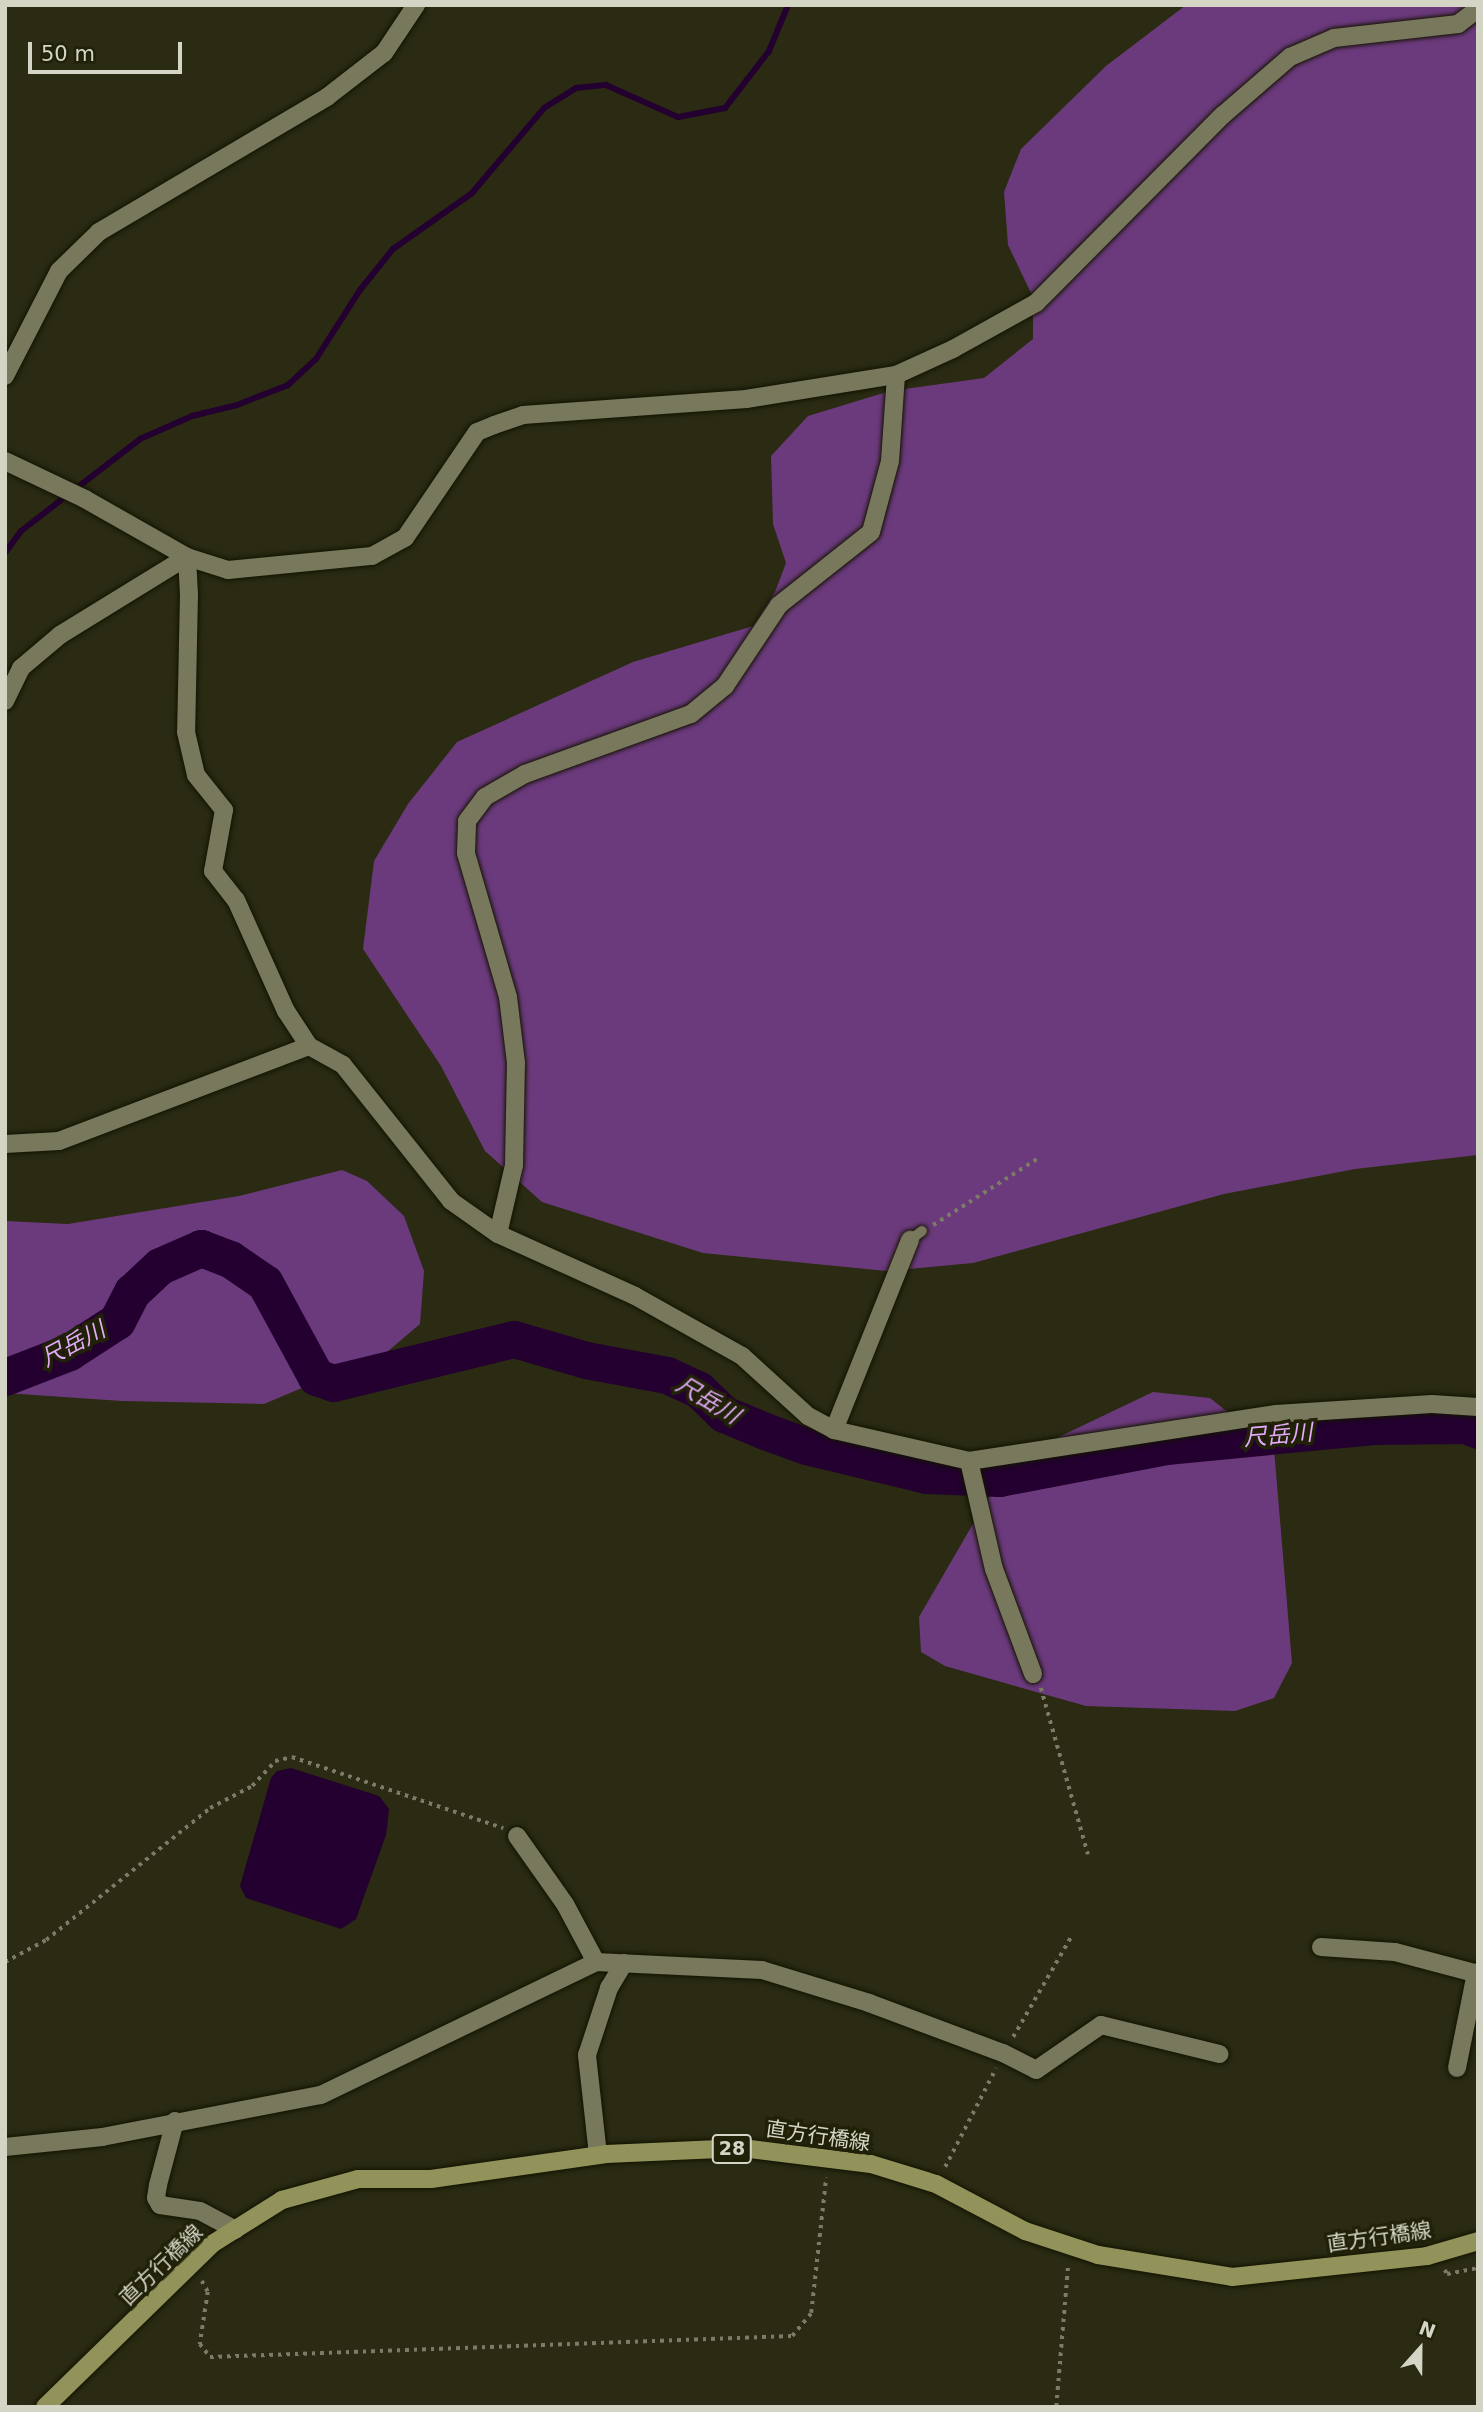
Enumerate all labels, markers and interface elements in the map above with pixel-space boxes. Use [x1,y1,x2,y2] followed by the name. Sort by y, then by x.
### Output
[32,28,186,72] scale bar
[41,42,95,66] text: 50 m
[36,1316,110,1372] water label: 尺岳川
[671,1370,745,1430] water label: 尺岳川
[1242,1418,1314,1452] water label: 尺岳川
[764,2116,872,2156] street label: 直方行橋線
[711,2134,753,2164] road number: 28
[1325,2217,1433,2257] street label: 直方行橋線
[114,2219,208,2311] street label: 直方行橋線
[1385,2314,1455,2384] north arrow
[1416,2316,1439,2343] text: N

